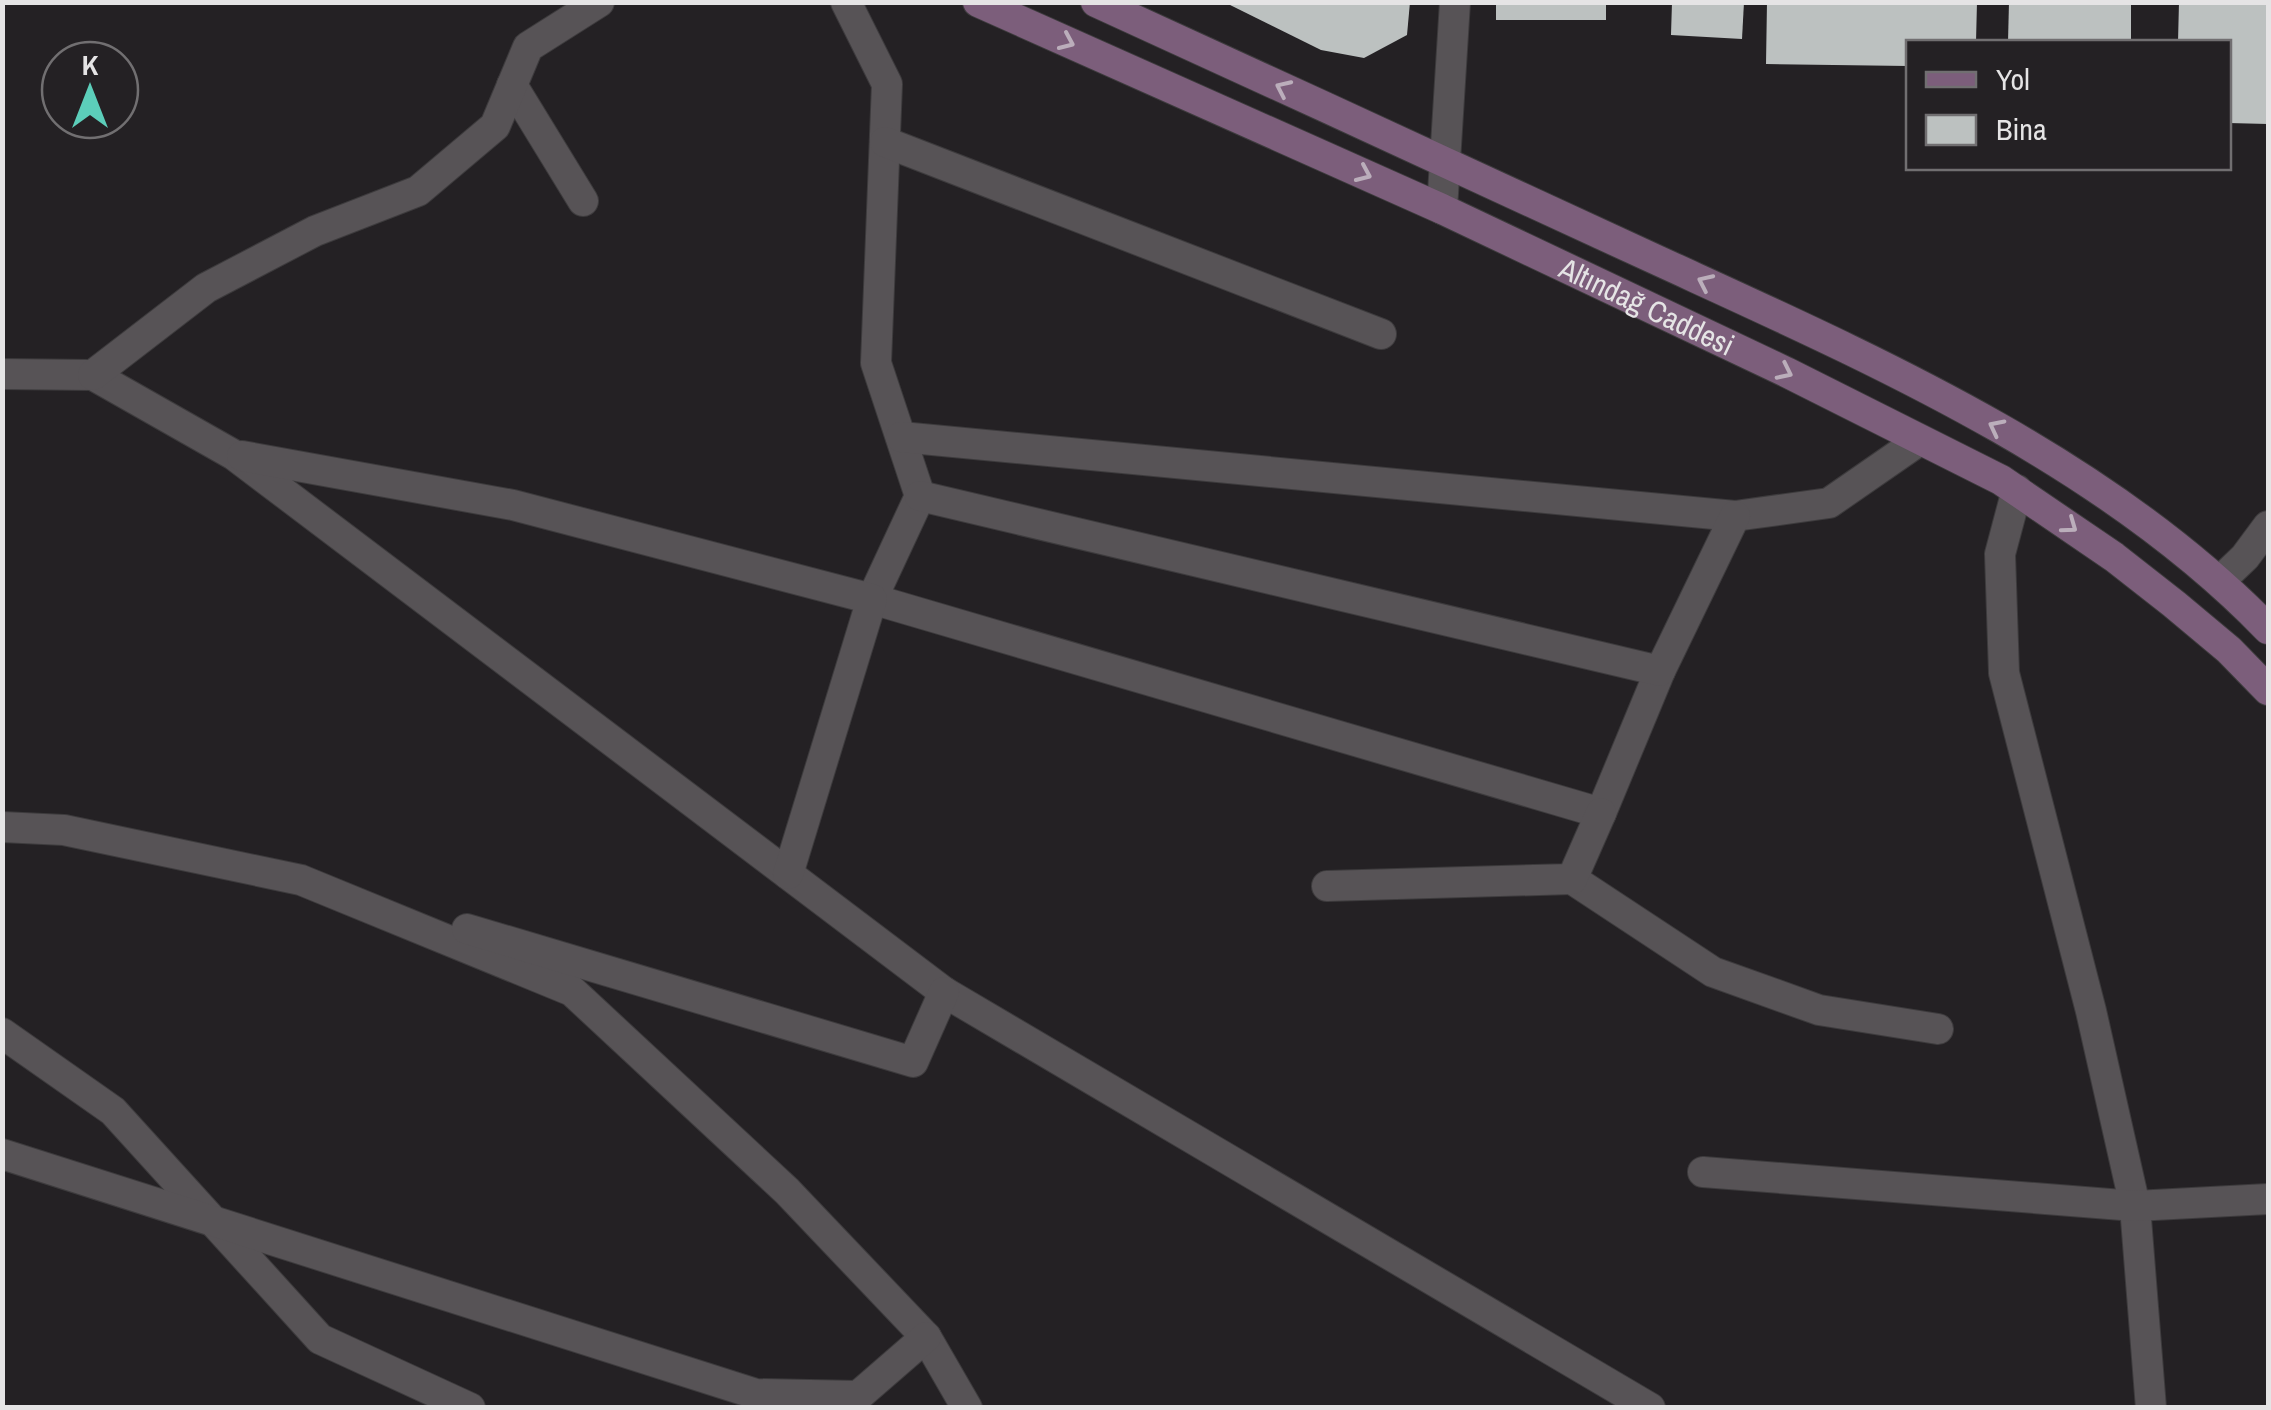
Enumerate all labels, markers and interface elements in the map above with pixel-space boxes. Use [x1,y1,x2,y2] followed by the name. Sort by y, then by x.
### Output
[1057,30,1075,50] one-way arrow
[40,40,140,140] north arrow
[1906,40,2231,170] legend
[82,46,99,84] text: K
[1996,59,2030,99] text: Yol
[1275,80,1293,100] one-way arrow
[1996,109,2047,149] text: Bina
[1354,162,1372,182] one-way arrow
[1552,247,1741,365] street label: Altındağ Caddesi
[1697,274,1715,294] one-way arrow
[1775,359,1793,379] one-way arrow
[1988,419,2006,439] one-way arrow
[2059,514,2078,533] one-way arrow

